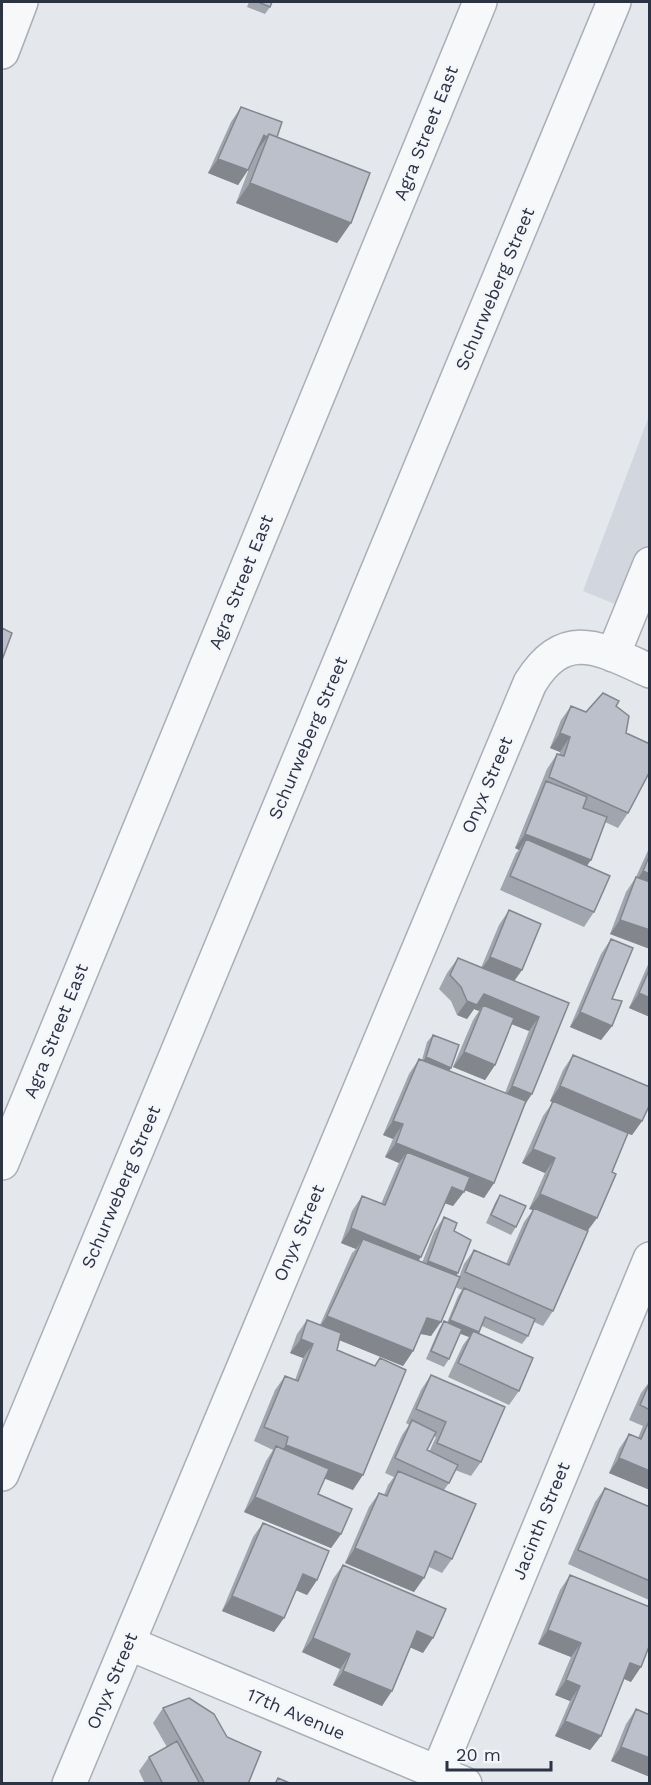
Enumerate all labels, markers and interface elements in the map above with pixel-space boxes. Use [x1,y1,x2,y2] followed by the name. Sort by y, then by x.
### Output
[389,62,462,203] street label: Agra Street East
[451,204,539,373] street label: Schurweberg Street
[204,511,277,652] street label: Agra Street East
[264,653,352,822] street label: Schurweberg Street
[457,733,517,836] street label: Onyx Street
[19,960,92,1101] street label: Agra Street East
[77,1102,165,1271] street label: Schurweberg Street
[269,1181,329,1284] street label: Onyx Street
[507,1459,574,1583] street label: Jacinth Street
[82,1629,142,1732] street label: Onyx Street
[244,1683,349,1744] street label: 17th Avenue
[447,1734,550,1772] scale bar
[456,1744,501,1765] text: 20 m

